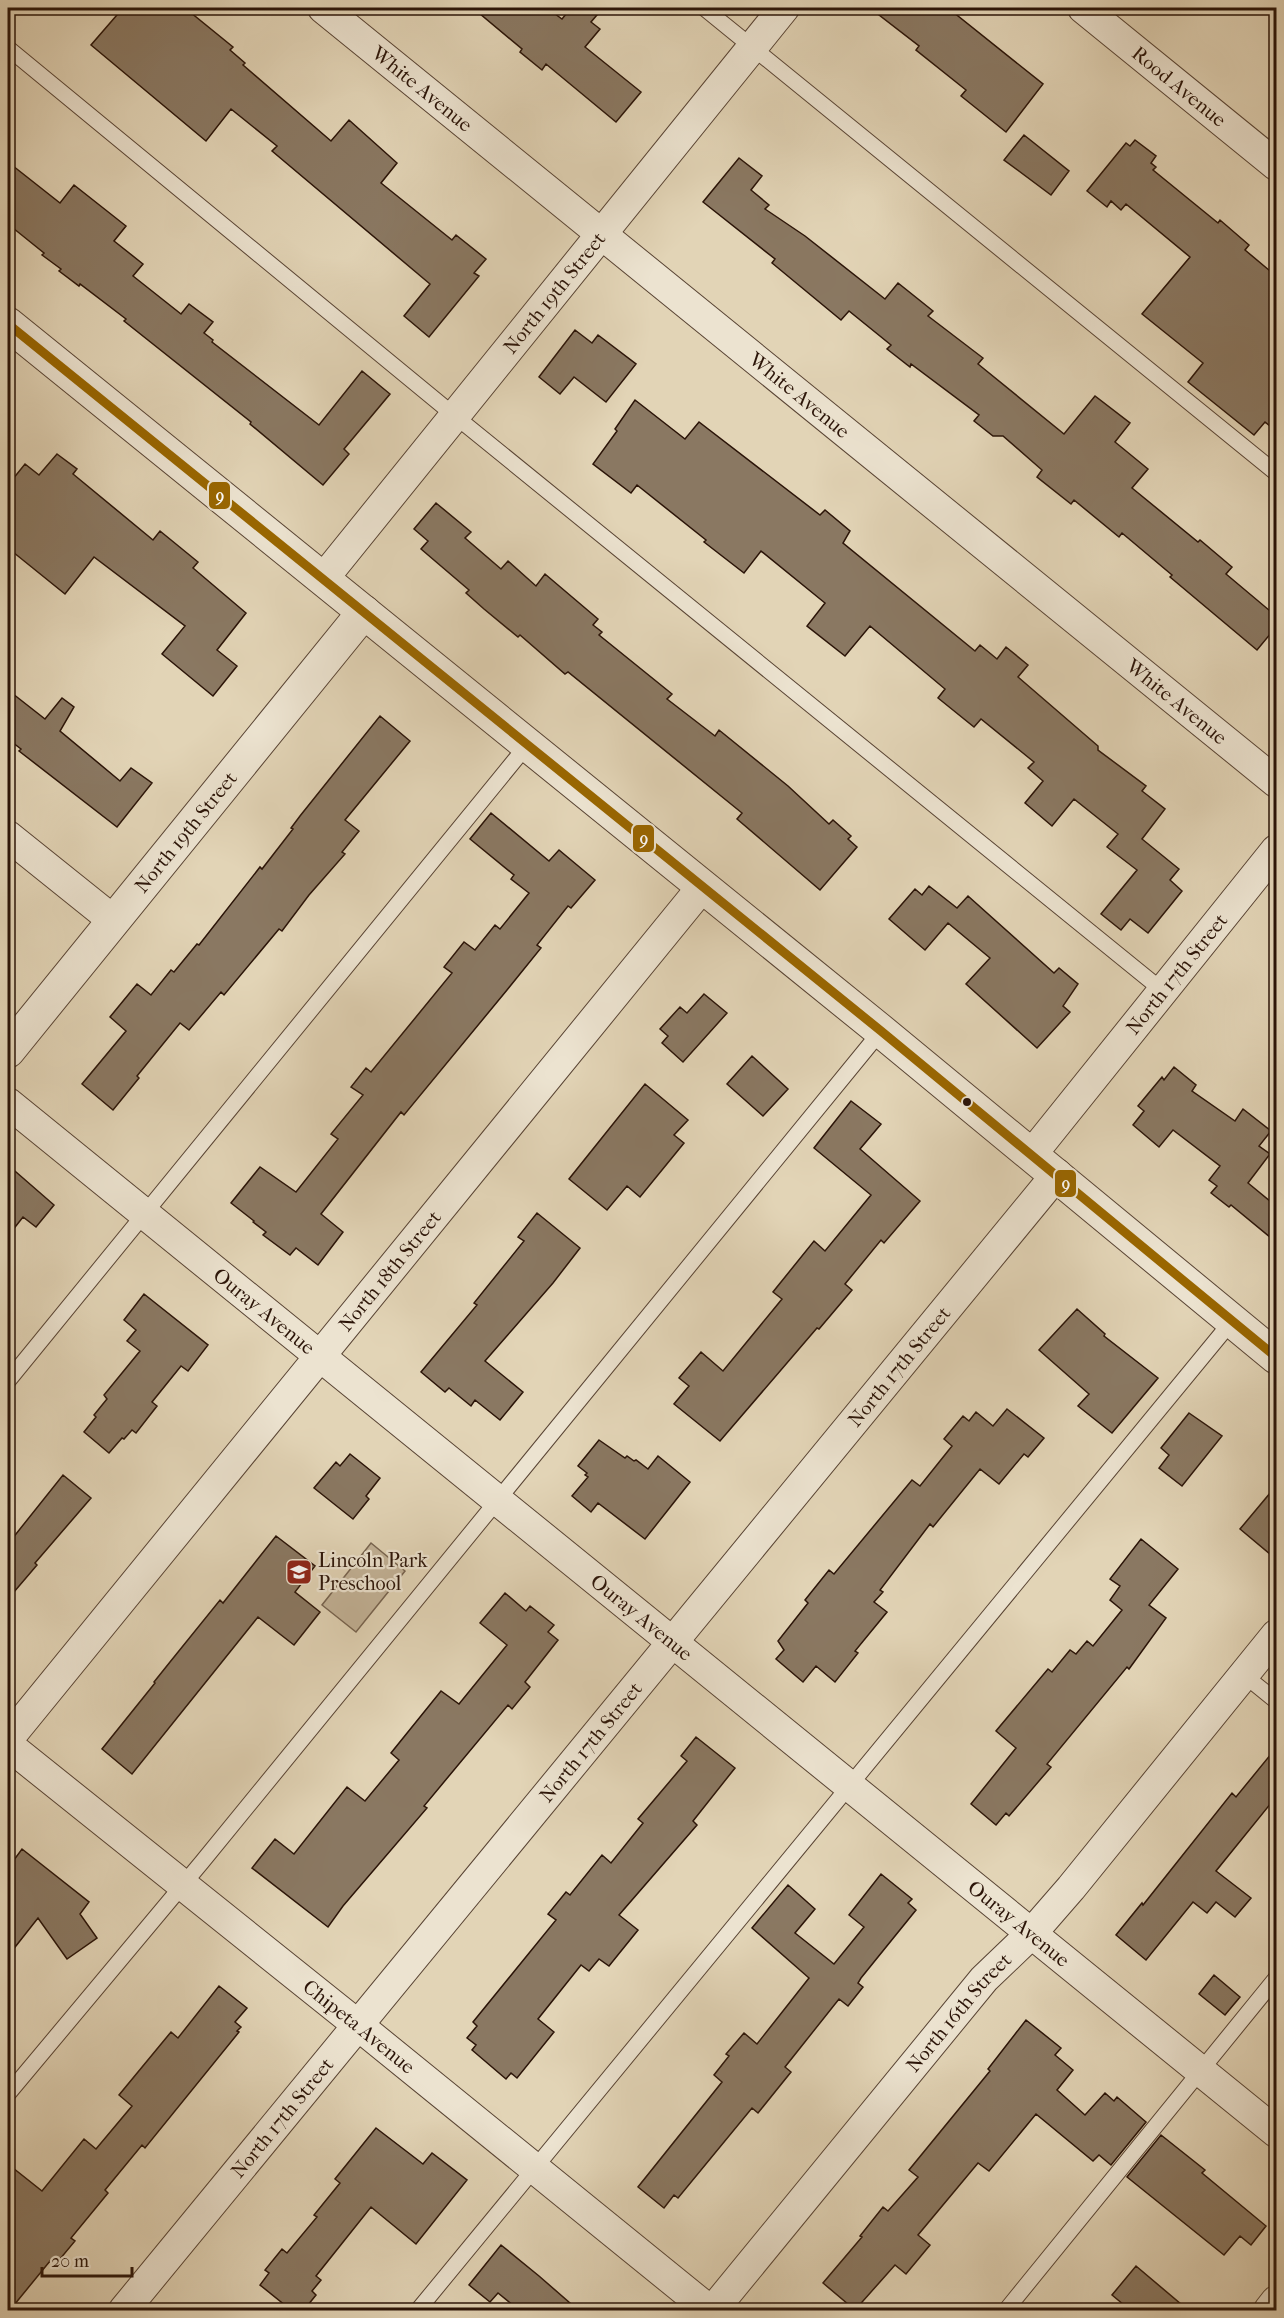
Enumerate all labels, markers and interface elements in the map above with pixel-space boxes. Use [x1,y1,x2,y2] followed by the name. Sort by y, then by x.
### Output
[366,41,477,137] street label: White Avenue
[1127,42,1231,132] street label: Rood Avenue
[499,228,610,358] street label: North 19th Street
[744,347,854,443] street label: White Avenue
[208,481,231,510] line badge: 9
[215,486,224,506] text: 9
[1121,654,1231,749] street label: White Avenue
[130,767,242,898] street label: North 19th Street
[632,824,655,853] line badge: 9
[639,829,648,849] text: 9
[1122,909,1232,1039] street label: North 17th Street
[961,1096,973,1108] unlabelled marker
[1054,1169,1077,1198] line badge: 9
[1061,1174,1070,1194] text: 9
[334,1206,446,1336] street label: North 18th Street
[208,1263,319,1359] street label: Ouray Avenue
[843,1302,955,1431] street label: North 17th Street
[318,1549,428,1595] place label: Lincoln Park Preschool
[284,1557,314,1587] school or university icon: Lincoln Park Preschool
[586,1570,697,1666] street label: Ouray Avenue
[535,1678,647,1807] street label: North 17th Street
[963,1876,1074,1972] street label: Ouray Avenue
[902,1948,1016,2077] street label: North 16th Street
[298,1975,419,2079] street label: Chipeta Avenue
[226,2053,338,2183] street label: North 17th Street
[42,2240,132,2278] scale bar
[51,2251,89,2272] text: 20 m

